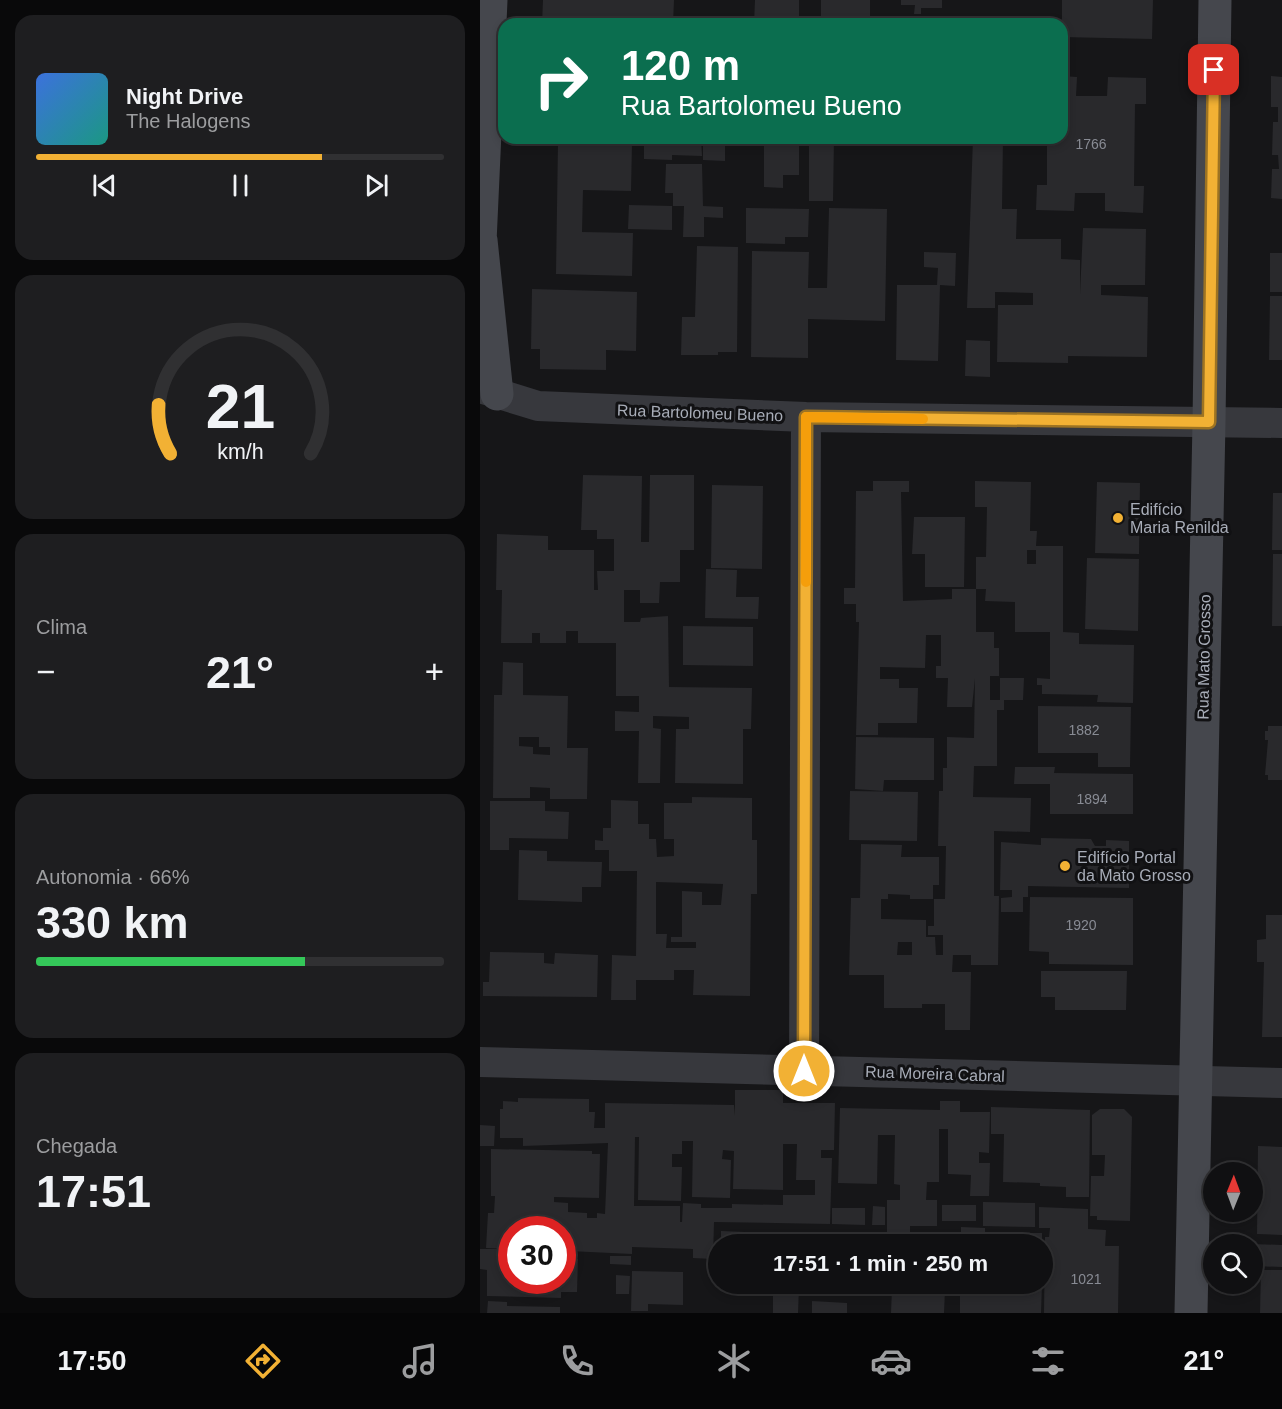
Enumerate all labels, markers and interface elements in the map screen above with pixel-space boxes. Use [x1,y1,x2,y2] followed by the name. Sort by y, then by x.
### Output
[522,42,600,120] icon: right
[621,42,740,89] text: 120 m
[1188,44,1239,95] pin
[1197,53,1230,86] icon: arrive
[126,84,243,109] text: Night Drive
[621,91,902,121] text: Rua Bartolomeu Bueno
[126,110,251,132] text: The Halogens
[1075,136,1107,152] house number: 1766
[88,169,121,202] icon: previous
[224,169,257,202] icon: pause
[360,169,393,202] icon: next
[205,372,275,441] text: 21
[617,402,784,424] street label: Rua Bartolomeu Bueno
[217,440,263,464] text: km/h
[1130,501,1229,536] place label: Edifício Maria Renilda
[1111,511,1125,525] marker: Edifício Maria Renilda
[1194,594,1214,720] street label: Rua Mato Grosso
[36,616,87,638] text: Clima
[206,647,274,698] text: 21°
[36,653,55,690] text: −
[425,653,444,690] text: +
[1068,722,1100,738] house number: 1882
[1076,791,1108,807] house number: 1894
[1077,849,1191,884] place label: Edifício Portal da Mato Grosso
[1058,859,1072,873] marker: Edifício Portal da Mato Grosso
[36,866,189,888] text: Autonomia · 66%
[36,897,189,948] text: 330 km
[1065,917,1097,933] house number: 1920
[772,1039,836,1103] position arrow
[865,1063,1005,1085] street label: Rua Moreira Cabral
[36,1135,117,1157] text: Chegada
[1203,1162,1263,1222] north arrow
[1203,1162,1263,1294] map controls
[36,1166,151,1217] text: 17:51
[498,1216,576,1294] speed limit sign: 30
[1203,1234,1263,1294] button: search
[773,1251,988,1276] text: 17:51 · 1 min · 250 m
[1070,1271,1102,1287] house number: 1021
[242,1340,284,1382] icon: directions
[399,1340,441,1382] icon: music
[556,1340,598,1382] icon: phone
[713,1340,755,1382] icon: climate
[870,1340,912,1382] icon: car
[1027,1340,1069,1382] icon: filters
[58,1346,127,1376] text: 17:50
[1184,1346,1224,1376] text: 21°

